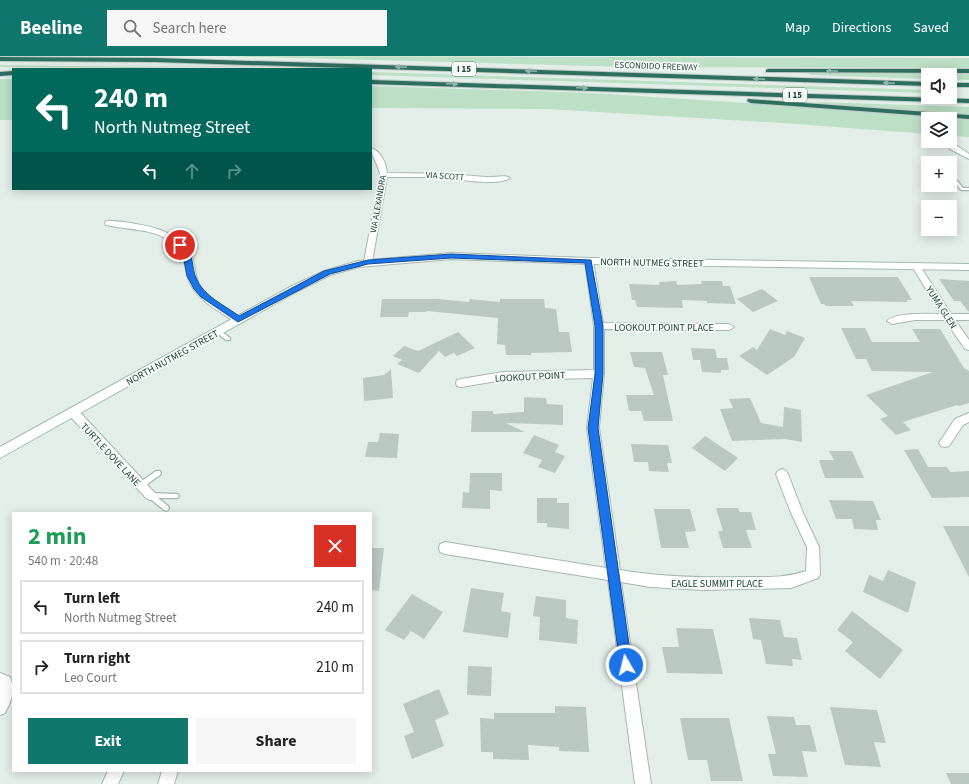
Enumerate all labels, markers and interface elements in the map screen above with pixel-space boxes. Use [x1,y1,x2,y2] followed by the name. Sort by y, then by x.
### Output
[107,10,387,46] search box
[20,15,83,42] text: Beeline
[121,17,143,39] icon: search
[153,18,227,39] text: Search here
[785,18,810,38] text: Map
[832,18,891,38] text: Directions
[913,18,949,38] text: Saved
[614,59,698,74] street label: ESCONDIDO FREEWAY
[452,62,476,76] road number: I 15
[395,64,407,71] one-way arrow
[525,68,537,75] one-way arrow
[825,68,838,74] one-way arrow
[921,68,957,236] map controls
[921,68,957,104] button: sound
[753,75,765,82] one-way arrow
[94,78,168,118] text: 240 m
[883,79,895,86] one-way arrow
[446,81,459,87] one-way arrow
[28,84,80,136] icon: left
[576,85,589,91] one-way arrow
[783,88,807,102] road number: I 15
[921,112,957,148] button: layers
[94,115,250,140] text: North Nutmeg Street
[921,156,957,192] button: +
[139,160,161,182] icon: left
[181,160,203,182] icon: ahead
[223,160,245,182] icon: right
[425,169,465,184] street label: VIA SCOTT
[367,174,390,234] street label: VIA ALEXANDRA
[921,200,957,236] button: −
[163,228,197,262] pin
[169,234,191,256] icon: arrive
[600,255,705,271] street label: NORTH NUTMEG STREET
[922,283,960,332] street label: YUMA GLEN
[614,321,714,335] street label: LOOKOUT POINT PLACE
[124,326,222,389] street label: NORTH NUTMEG STREET
[494,368,566,386] street label: LOOKOUT POINT
[77,420,143,489] street label: TURTLE DOVE LANE
[28,519,86,554] text: 2 min
[314,525,356,567] button: close
[28,552,98,570] text: 540 m · 20:48
[671,577,763,591] street label: EAGLE SUMMIT PLACE
[64,588,120,609] text: Turn left
[30,596,52,618] icon: left
[316,597,354,618] text: 240 m
[64,609,177,627] text: North Nutmeg Street
[605,644,647,686] position arrow
[64,648,130,669] text: Turn right
[30,656,52,678] icon: right
[316,657,354,678] text: 210 m
[64,669,117,687] text: Leo Court
[28,718,188,764] button: Exit
[196,718,356,764] button: Share

